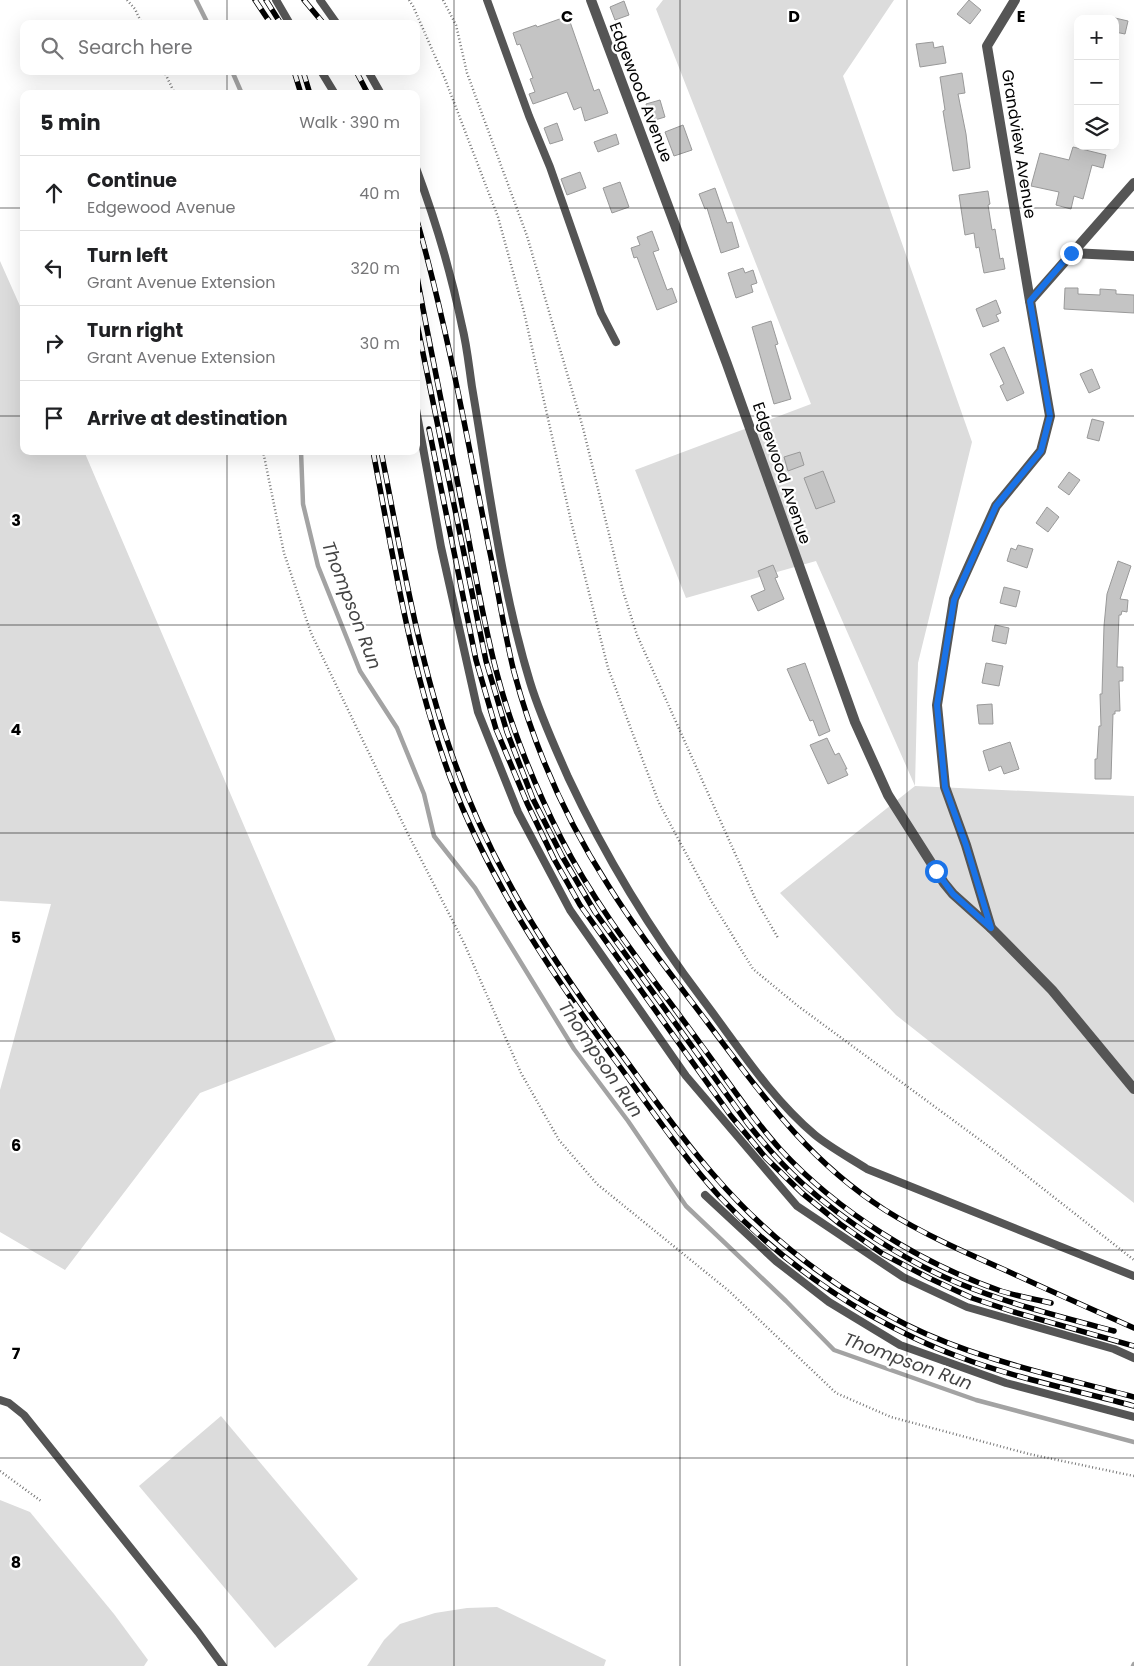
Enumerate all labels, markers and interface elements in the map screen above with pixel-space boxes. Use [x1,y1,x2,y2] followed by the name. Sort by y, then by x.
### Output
[561,5,573,28] text: C
[788,5,800,28] text: D
[1017,5,1025,28] text: E
[1074,15,1119,150] map controls
[1074,15,1119,60] button: +
[604,19,678,166] street label: Edgewood Avenue
[20,20,420,75] search box
[38,34,66,62] icon: search
[78,34,192,61] text: Search here
[1074,60,1119,105] button: −
[996,68,1042,220] street label: Grandview Avenue
[1074,105,1119,150] button: layers
[40,108,101,137] text: 5 min
[299,111,400,134] text: Walk · 390 m
[87,167,177,194] text: Continue
[40,179,68,207] icon: ahead
[359,182,400,205] text: 40 m
[87,196,236,219] text: Edgewood Avenue
[87,242,168,269] text: Turn left
[1060,242,1083,265] route end
[40,254,68,282] icon: left
[351,257,400,280] text: 320 m
[87,271,276,294] text: Grant Avenue Extension
[87,317,183,344] text: Turn right
[40,329,68,357] icon: right
[360,332,400,355] text: 30 m
[87,346,276,369] text: Grant Avenue Extension
[747,399,817,547] street label: Edgewood Avenue
[40,404,68,432] icon: arrive
[87,405,288,432] text: Arrive at destination
[11,509,21,532] text: 3
[316,537,388,673] water label: Thompson Run
[11,718,22,741] text: 4
[925,860,948,883] route start
[11,926,21,949] text: 5
[553,996,649,1122] water label: Thompson Run
[11,1134,21,1157] text: 6
[840,1326,976,1396] water label: Thompson Run
[12,1342,21,1365] text: 7
[11,1551,21,1574] text: 8

